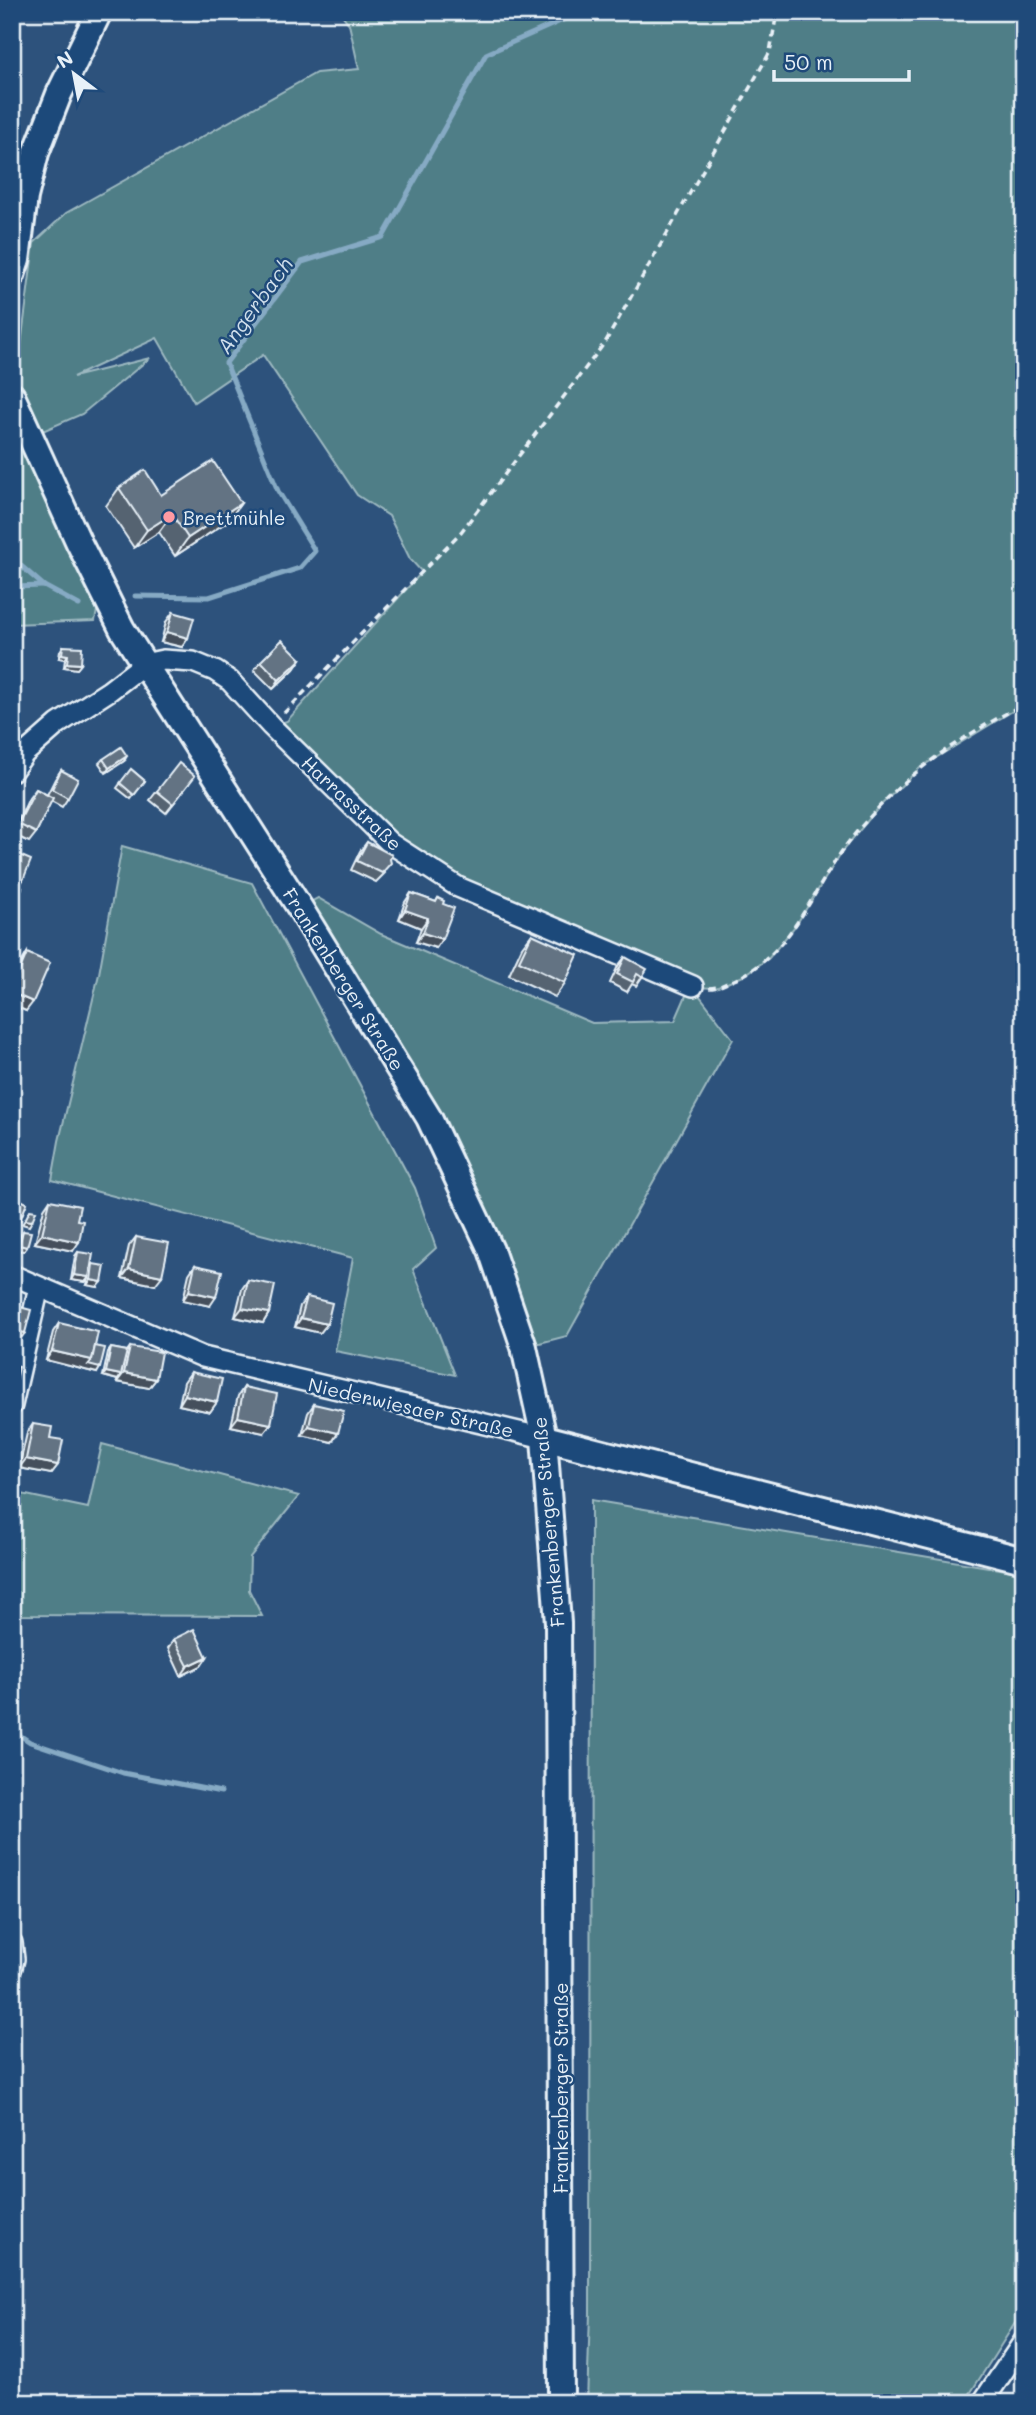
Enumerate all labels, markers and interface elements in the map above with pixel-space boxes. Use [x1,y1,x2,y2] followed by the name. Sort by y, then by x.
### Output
[38,38,108,108] north arrow
[774,38,908,82] scale bar
[52,45,77,74] text: N
[784,48,833,75] text: 50 m
[210,251,298,358] water label: Angerbach
[183,505,286,530] place label: Brettmühle
[161,509,177,525] marker: Brettmühle
[297,750,407,856] street label: Harrasstraße
[278,883,410,1075] street label: Frankenberger Straße
[306,1371,516,1443] street label: Niederwiesaer Straße
[526,1416,570,1628] street label: Frankenberger Straße
[548,1983,573,2193] street label: Frankenberger Straße

